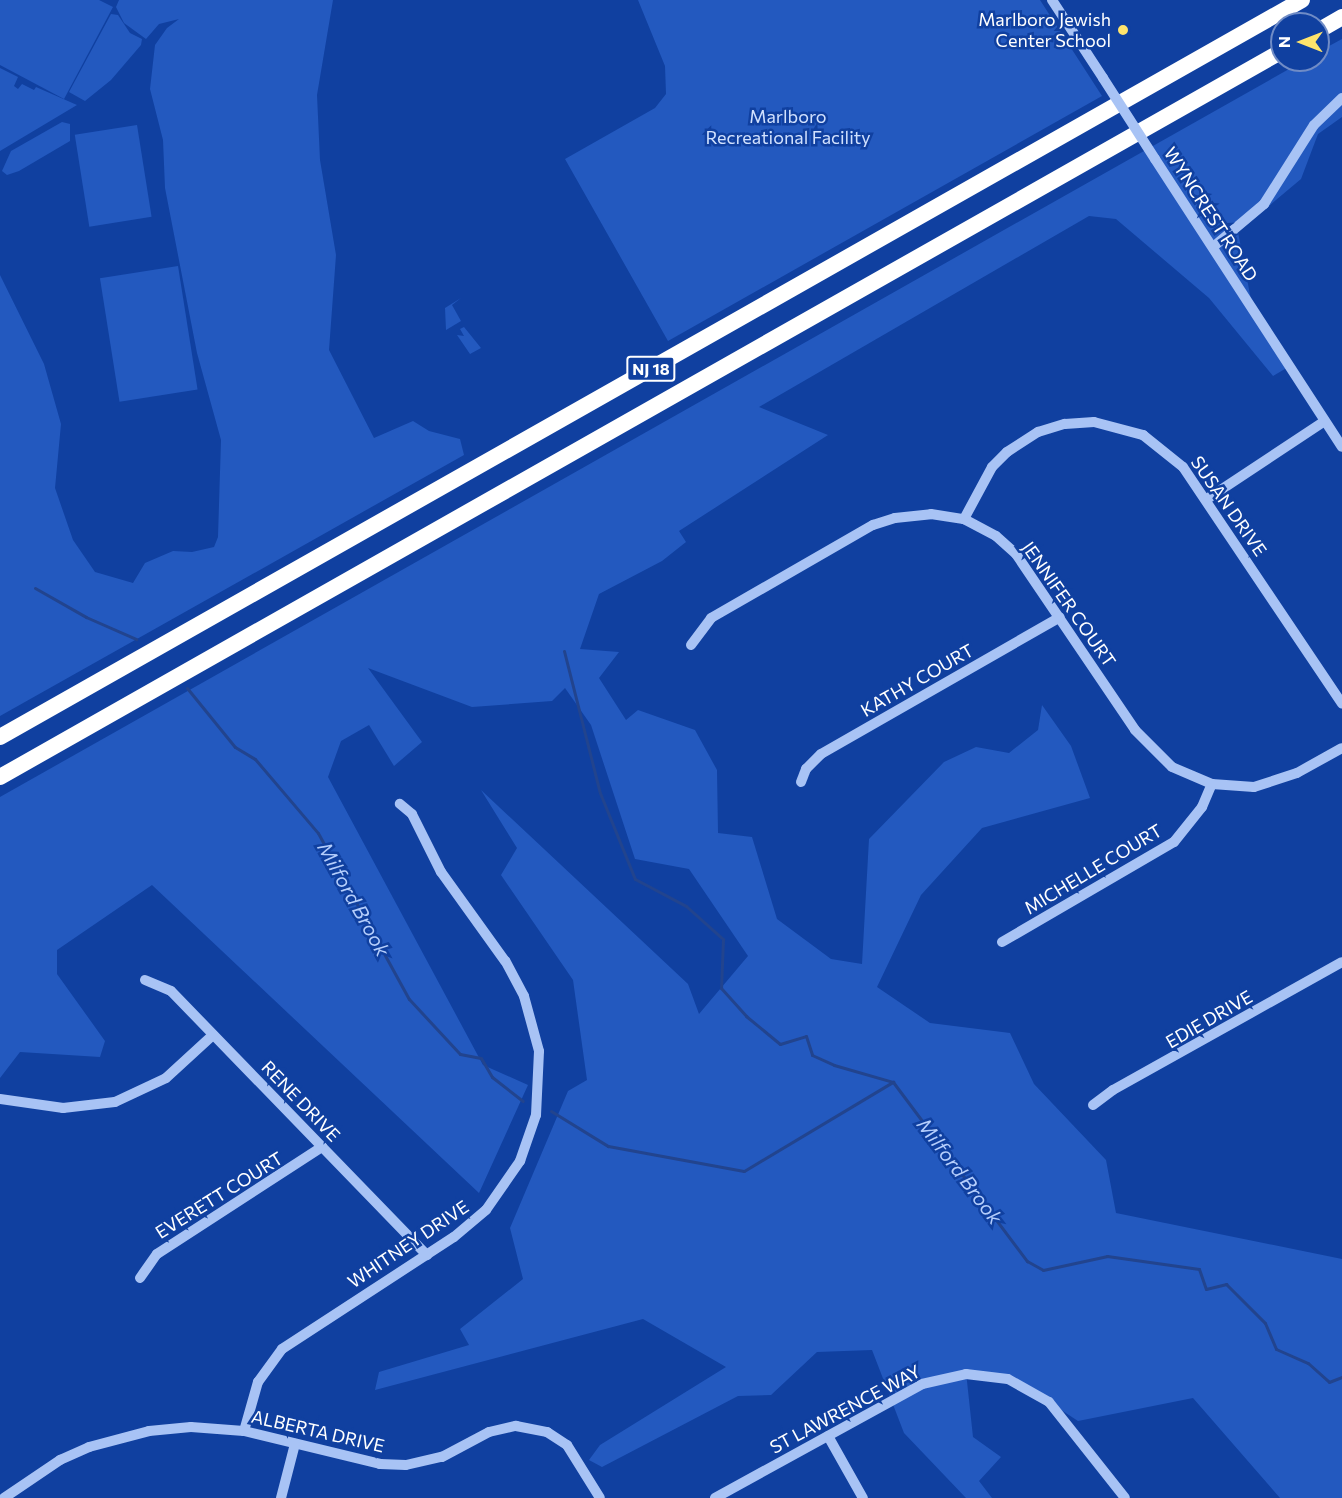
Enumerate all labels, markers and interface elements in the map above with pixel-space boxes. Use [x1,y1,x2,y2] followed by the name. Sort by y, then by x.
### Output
[978,9,1111,52] place label: Marlboro Jewish Center School
[1270,12,1330,72] north arrow
[1116,23,1130,37] marker: Marlboro Jewish Center School
[1274,36,1293,48] text: N
[706,106,870,148] park label: Marlboro Recreational Facility
[1160,143,1262,285] street label: WYNCREST ROAD
[626,356,676,382] road number: NJ 18
[1187,452,1271,560] street label: SUSAN DRIVE
[1018,537,1120,671] street label: JENNIFER COURT
[857,639,977,721] street label: KATHY COURT
[1020,819,1166,919] street label: MICHELLE COURT
[313,838,395,960] water label: Milford Brook
[1162,986,1256,1052] street label: EDIE DRIVE
[257,1056,345,1146] street label: RENE DRIVE
[912,1113,1008,1229] water label: Milford Brook
[151,1147,287,1243] street label: EVERETT COURT
[343,1196,473,1292] street label: WHITNEY DRIVE
[766,1360,924,1458] street label: ST LAWRENCE WAY
[249,1405,387,1457] street label: ALBERTA DRIVE

